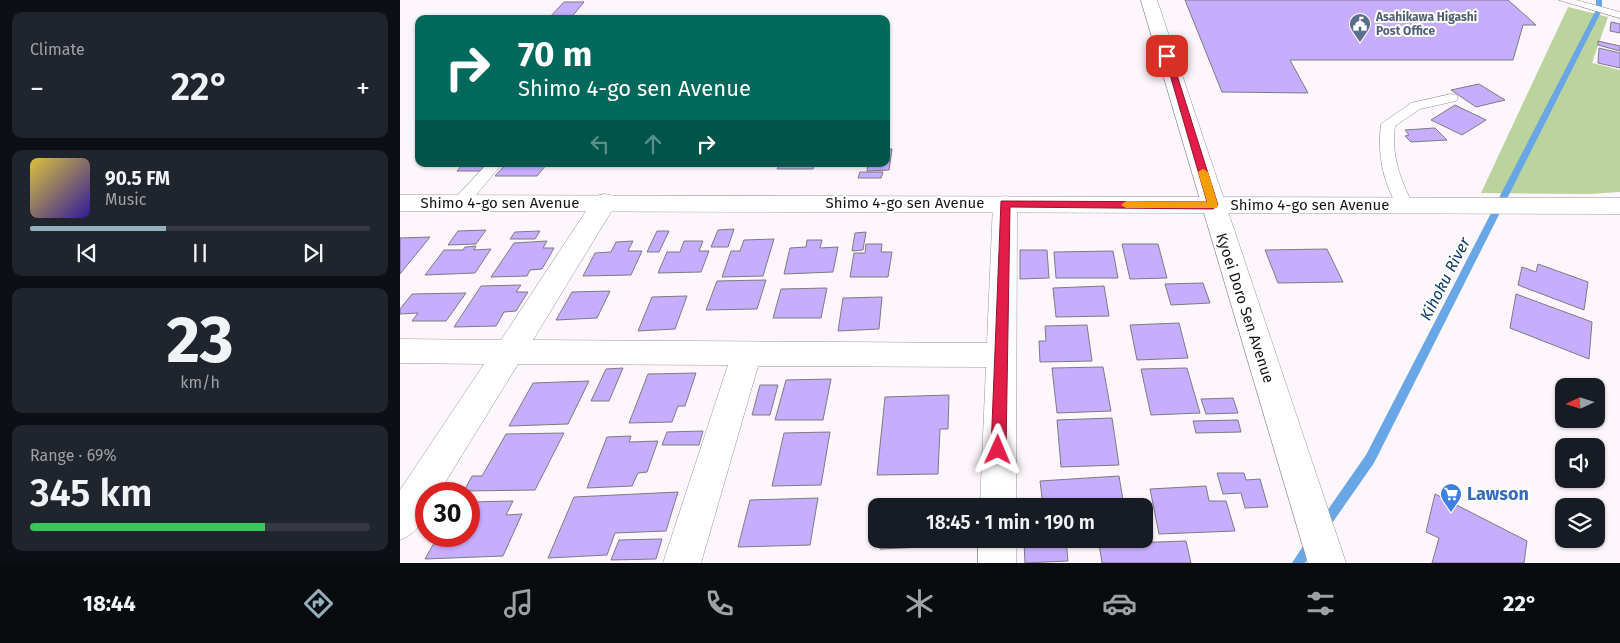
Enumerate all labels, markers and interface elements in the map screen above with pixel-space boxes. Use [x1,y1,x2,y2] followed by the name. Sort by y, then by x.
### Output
[1375,10,1477,38] place label: Asahikawa Higashi Post Office
[1348,12,1372,43] public building icon: Asahikawa Higashi Post Office
[518,33,592,75] text: 70 m
[435,35,500,100] icon: right
[1146,35,1188,77] pin
[30,40,85,59] text: Climate
[1153,42,1181,70] icon: arrive
[171,64,229,110] text: 22°
[30,72,44,105] text: −
[356,72,370,105] text: +
[518,75,751,102] text: Shimo 4-go sen Avenue
[586,130,614,158] icon: left
[639,130,667,158] icon: ahead
[692,130,720,158] icon: right
[105,167,170,190] text: 90.5 FM
[105,190,146,209] text: Music
[421,194,579,212] street label: Shimo 4-go sen Avenue
[826,194,984,212] street label: Shimo 4-go sen Avenue
[1231,196,1389,214] street label: Shimo 4-go sen Avenue
[1212,231,1278,385] street label: Kyoei Doro Sen Avenue
[1416,234,1474,324] water label: Kihoku River
[73,239,101,267] icon: previous
[186,239,214,267] icon: pause
[299,239,327,267] icon: next
[166,301,234,379] text: 23
[180,373,220,392] text: km/h
[1555,378,1605,428] north arrow
[1555,378,1605,548] map controls
[971,423,1023,475] position arrow
[1555,438,1605,488] button: sound
[30,446,117,465] text: Range · 69%
[30,470,152,516] text: 345 km
[415,482,480,547] speed limit sign: 30
[1439,482,1463,513] supermarket icon: Lawson
[1467,483,1529,505] place label: Lawson
[1555,498,1605,548] button: layers
[926,511,1095,534] text: 18:45 · 1 min · 190 m
[301,586,336,621] icon: directions
[501,586,536,621] icon: music
[702,586,737,621] icon: phone
[902,586,937,621] icon: climate
[1102,586,1137,621] icon: car
[1303,586,1338,621] icon: filters
[83,590,136,617] text: 18:44
[1503,590,1537,617] text: 22°

